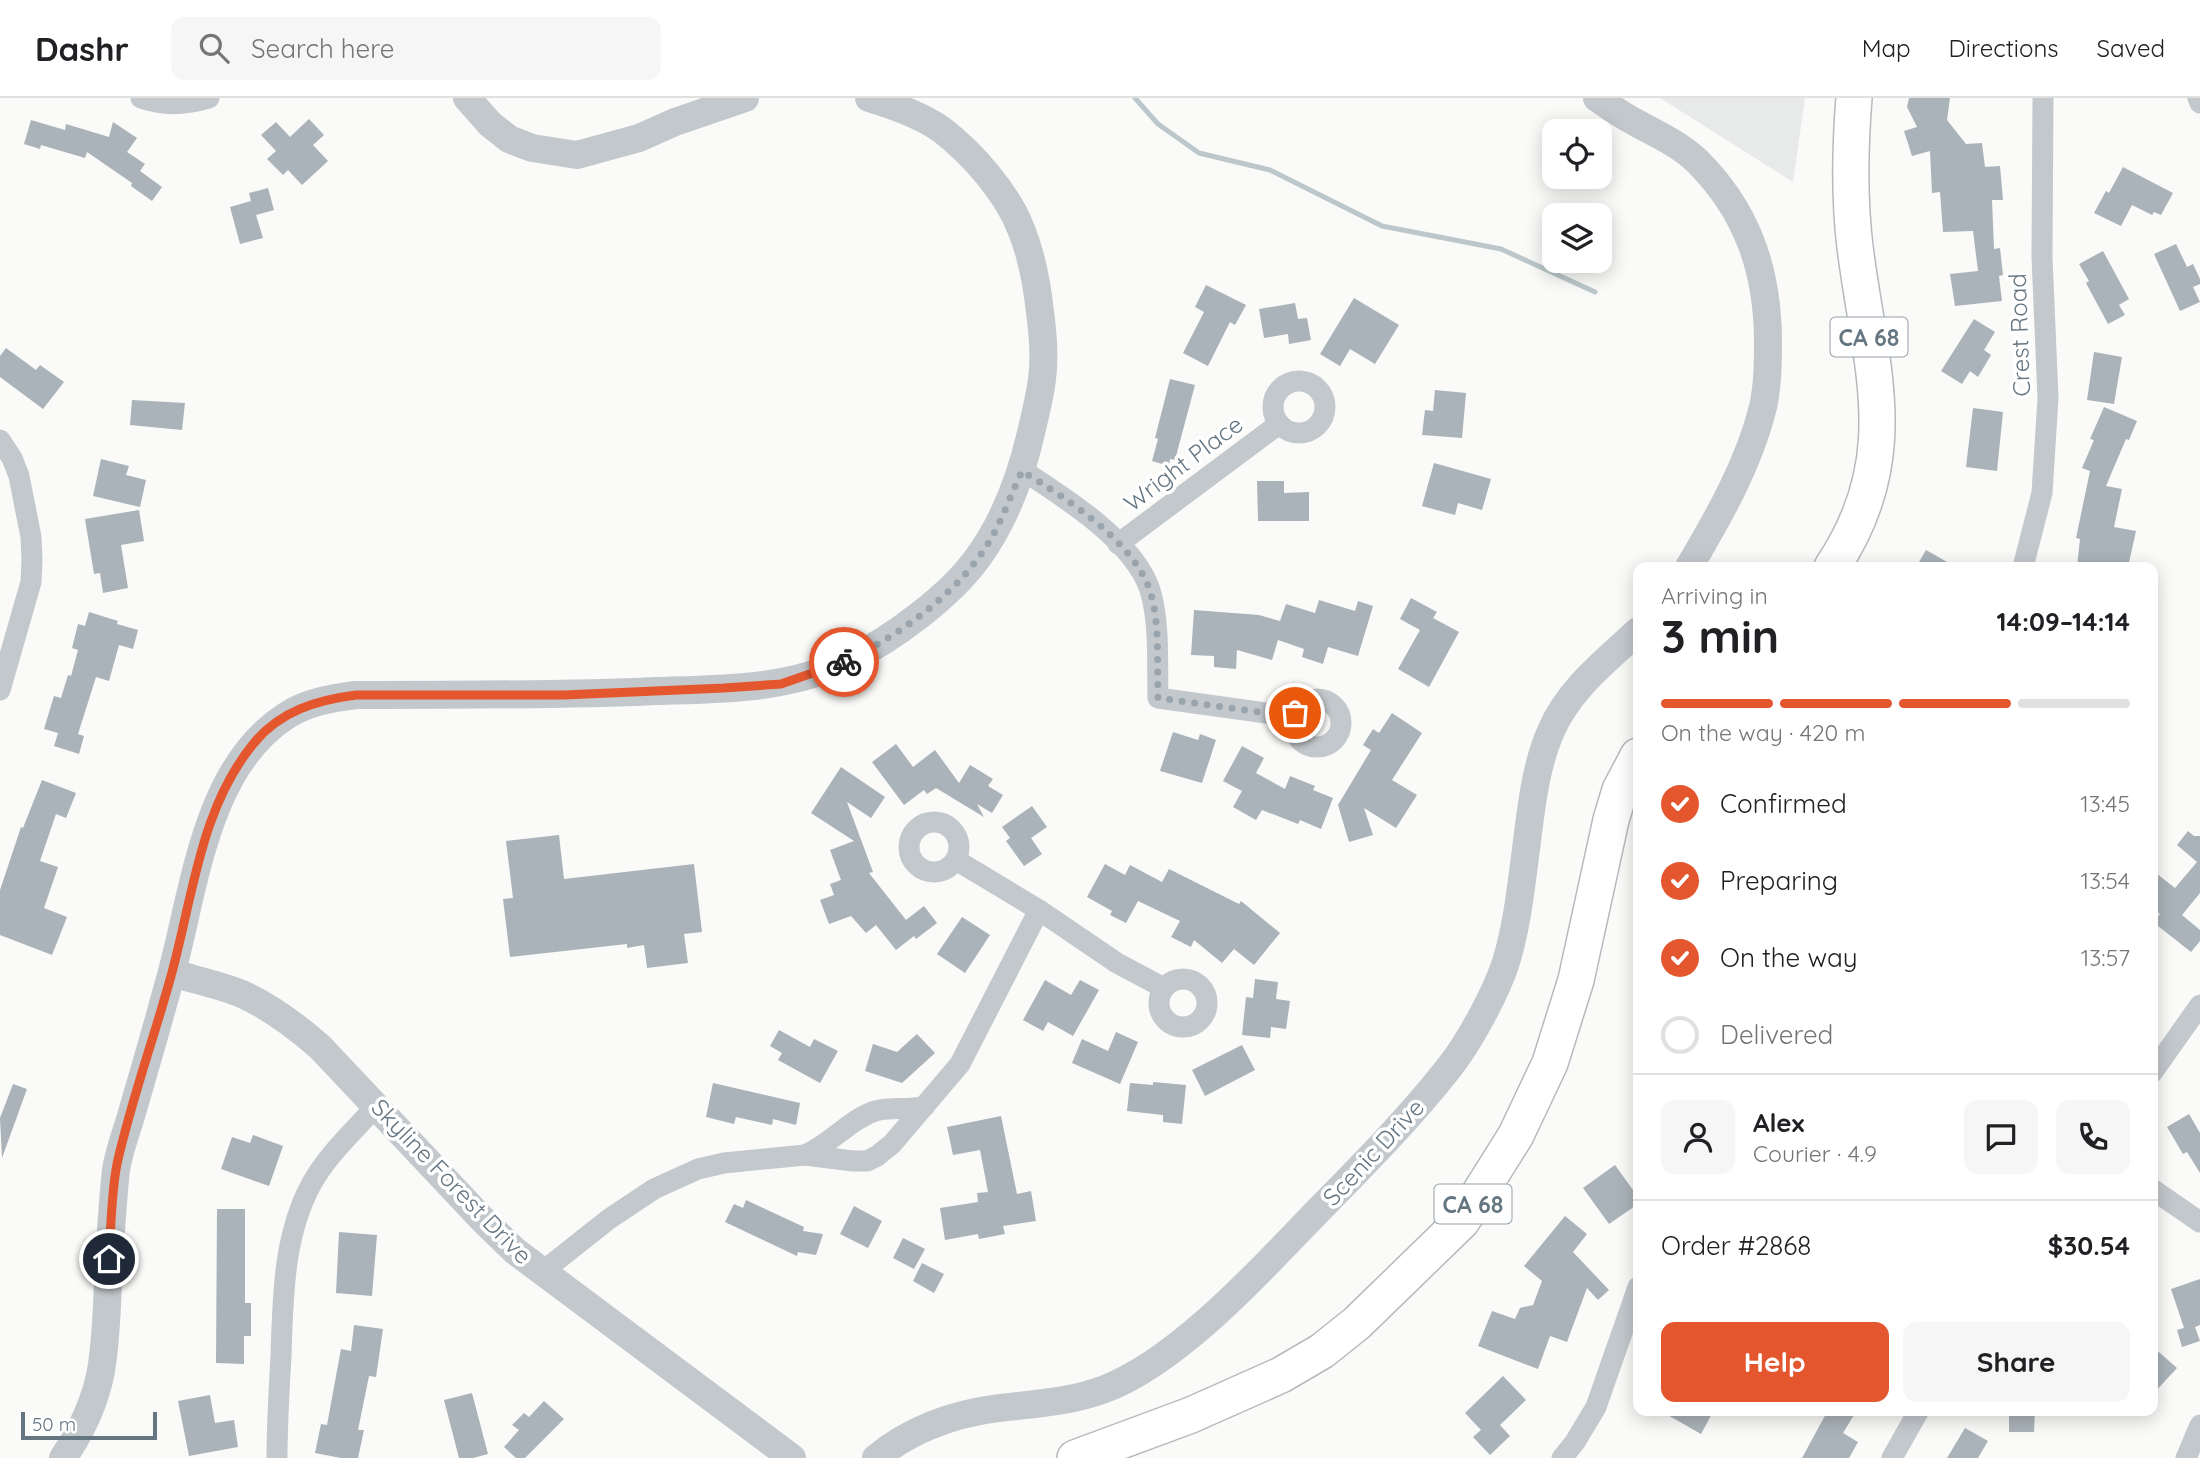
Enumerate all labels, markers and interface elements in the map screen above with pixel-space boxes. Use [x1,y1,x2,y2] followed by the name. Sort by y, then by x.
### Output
[171,17,661,80] search box
[35,28,129,69] text: Dashr
[195,29,233,67] icon: search
[251,32,394,65] text: Search here
[1862,33,1911,63] text: Map
[1949,33,2059,63] text: Directions
[2097,33,2165,63] text: Saved
[1542,119,1612,273] map controls
[1542,119,1612,189] button: locate
[1542,203,1612,273] button: layers
[2002,273,2036,397] street label: Crest Road
[1830,318,1908,356] road number: CA 68
[1118,409,1248,517] street label: Wright Place
[1661,581,1768,610] text: Arriving in
[1996,605,2130,638] text: 14:09–14:14
[1661,607,1779,665] text: 3 min
[809,627,879,697] courier
[825,643,863,681] icon: bike
[1265,683,1325,743] pin
[1276,694,1314,732] icon: bag
[1661,718,1866,747] text: On the way · 420 m
[1661,785,1699,823] icon: check
[1720,787,1847,820] text: Confirmed
[2080,789,2130,818] text: 13:45
[1661,862,1699,900] icon: check
[1720,864,1838,897] text: Preparing
[2080,866,2130,895] text: 13:54
[1661,939,1699,977] icon: check
[1720,941,1858,974] text: On the way
[2081,943,2130,972] text: 13:57
[1720,1018,1833,1051] text: Delivered
[365,1092,539,1270] street label: Skyline Forest Drive
[1316,1092,1430,1212] street label: Scenic Drive
[1661,1100,1735,1174] button: person
[1964,1100,2038,1174] button: chat
[2056,1100,2130,1174] button: phone
[1753,1106,1804,1139] text: Alex
[1753,1139,1877,1168] text: Courier · 4.9
[1434,1184,1512,1224] road number: CA 68
[79,1229,139,1289] pin
[1661,1229,1811,1262] text: Order #2868
[2048,1229,2130,1262] text: $30.54
[90,1240,128,1278] icon: home
[1661,1322,1889,1402] button: Help
[1903,1322,2130,1402] button: Share
[21,1409,158,1441] scale bar
[32,1412,76,1436] text: 50 m

